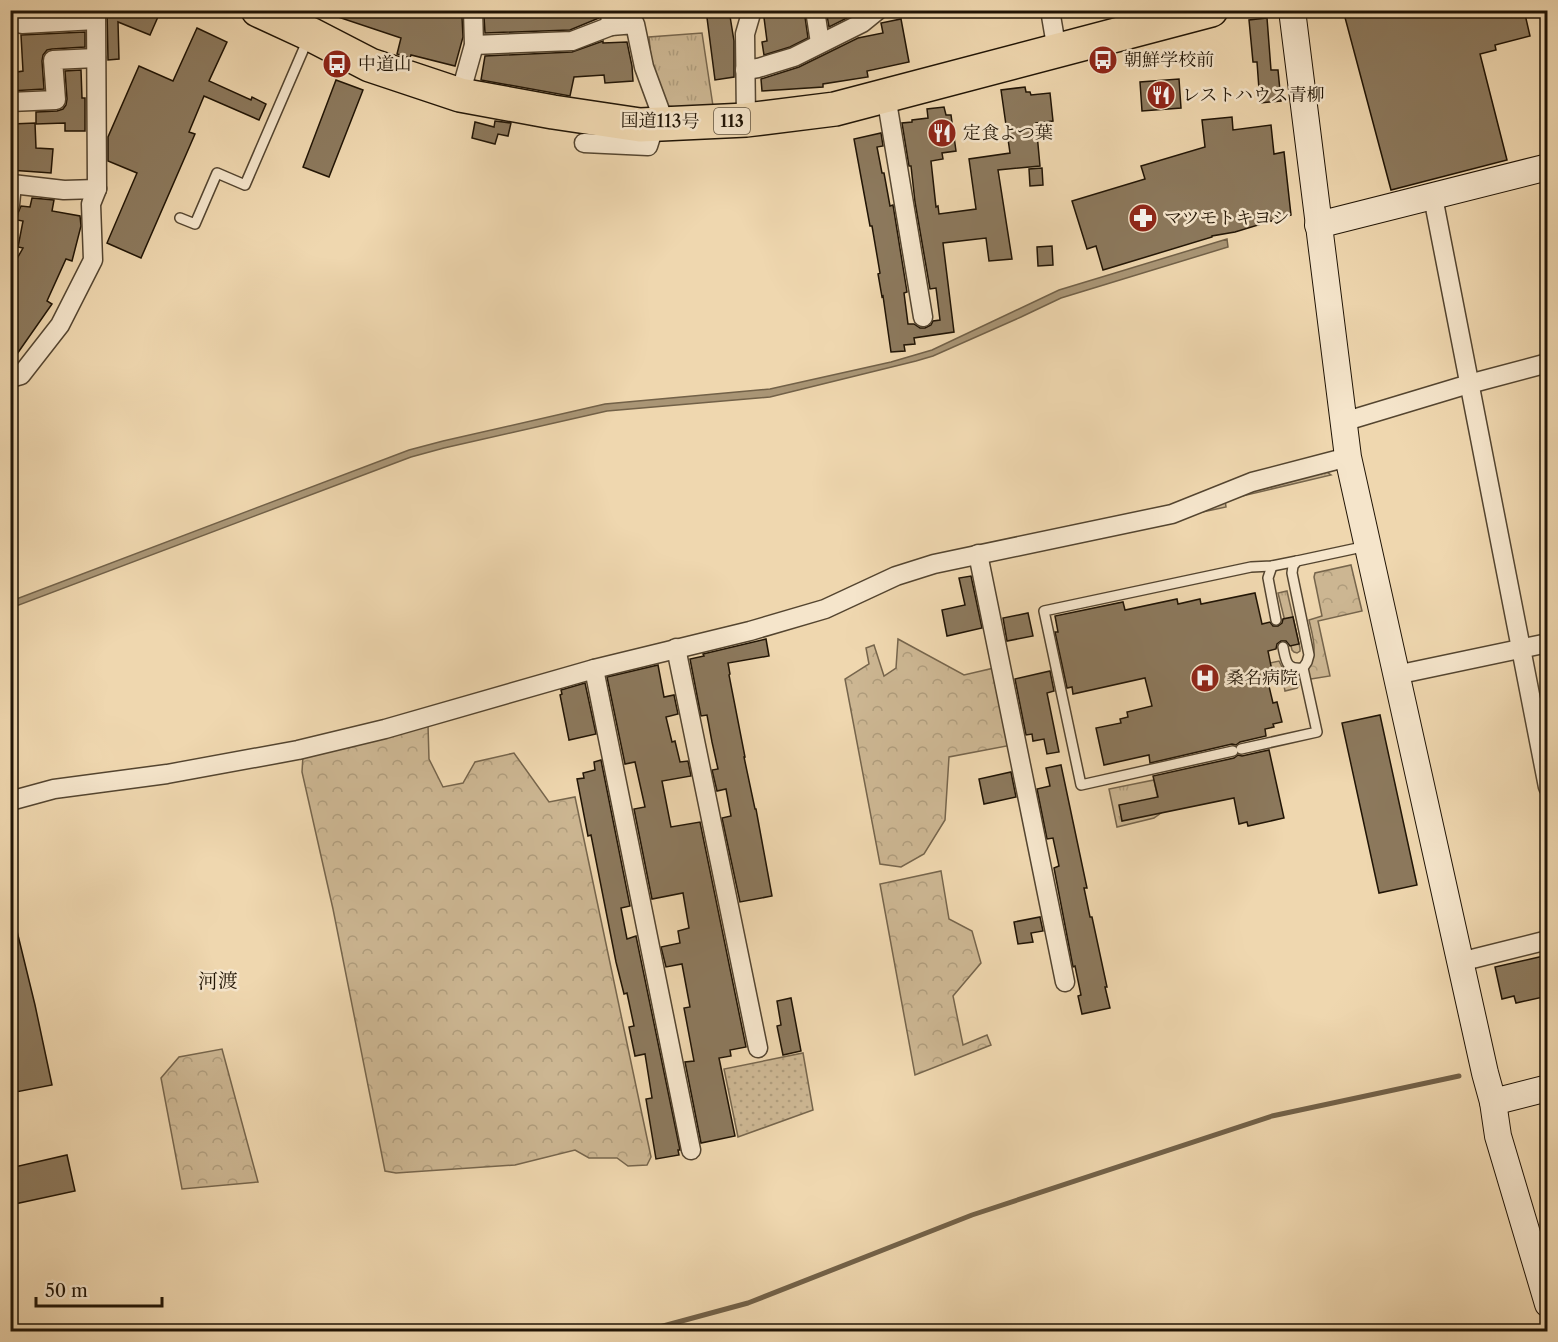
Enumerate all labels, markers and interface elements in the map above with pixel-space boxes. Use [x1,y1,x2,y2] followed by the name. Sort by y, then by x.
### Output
[1087,44,1119,76] bus stop icon: 朝鮮学校前
[321,48,353,80] bus stop icon: 中道山
[1124,49,1214,71] place label: 朝鮮学校前
[358,53,412,75] place label: 中道山
[1145,79,1177,111] restaurant icon: レストハウス青柳
[1182,84,1325,106] place label: レストハウス青柳
[714,108,750,134] road number: 113
[620,109,700,133] street label: 国道113号
[926,117,958,149] restaurant icon: 定食よつ葉
[963,122,1053,144] place label: 定食よつ葉
[1127,202,1159,234] pharmacy icon: マツモトキヨシ
[1164,207,1289,229] place label: マツモトキヨシ
[1189,662,1221,694] hospital icon: 桑名病院
[1226,667,1298,689] place label: 桑名病院
[198,969,238,993] district label: 河渡
[36,1270,162,1308] scale bar
[45,1280,88,1302] text: 50 m

